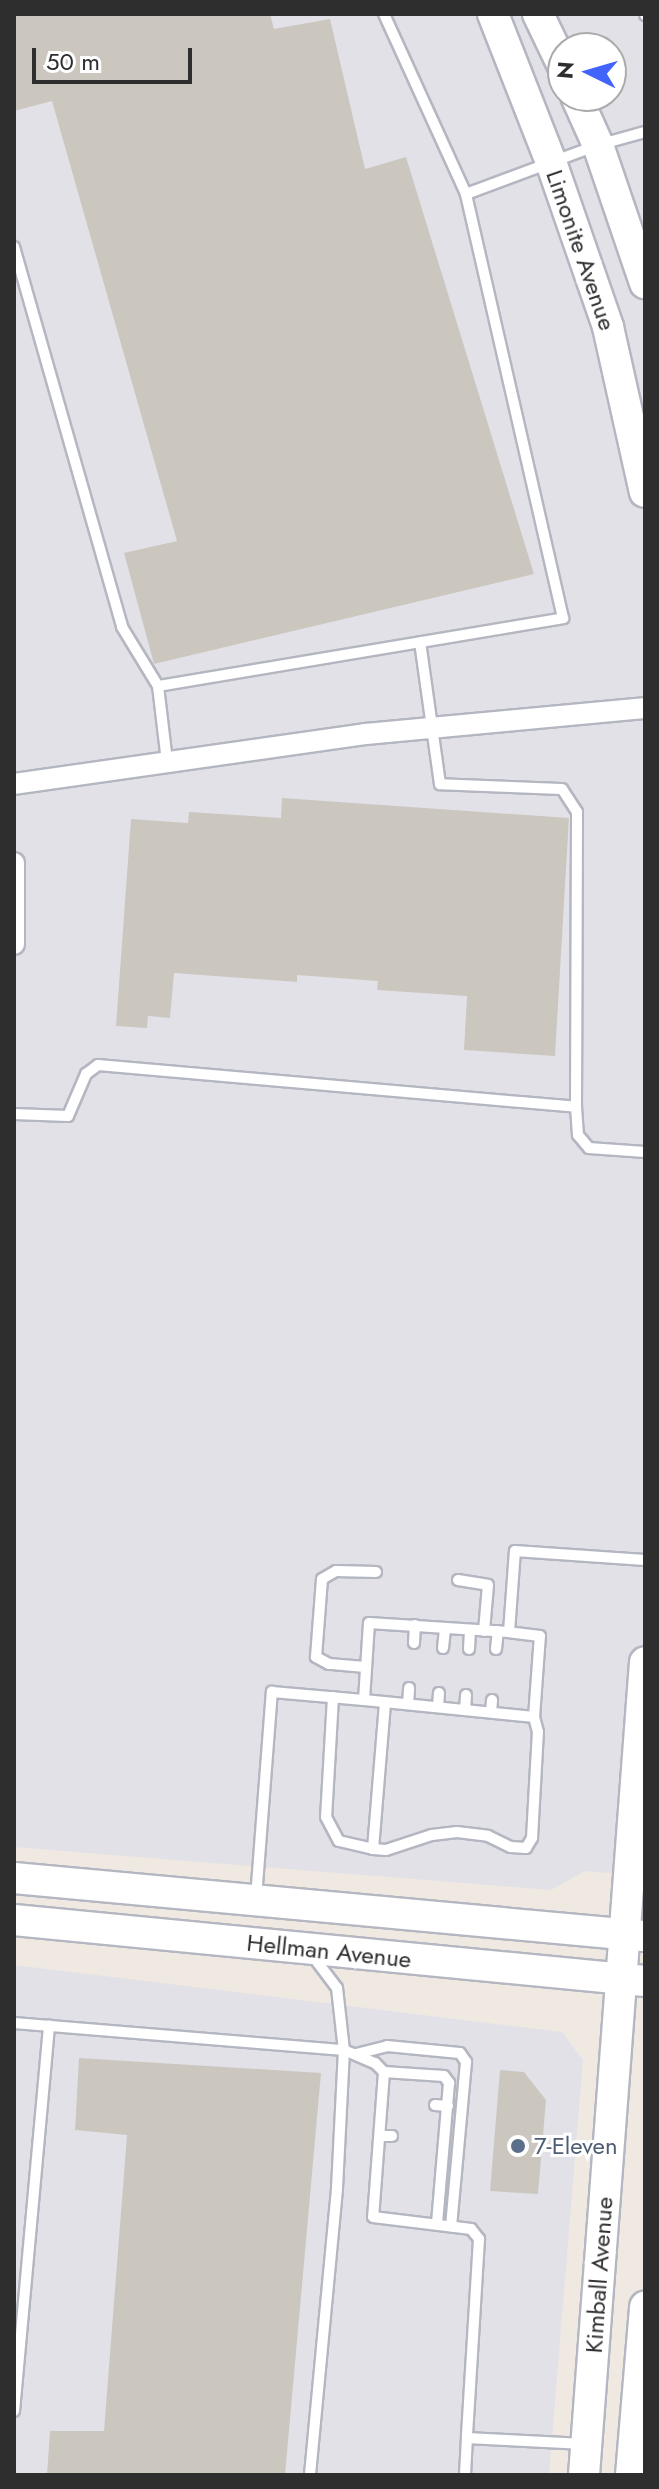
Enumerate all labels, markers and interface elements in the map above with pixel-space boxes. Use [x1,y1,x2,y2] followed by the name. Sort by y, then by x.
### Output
[36,32,196,82] scale bar
[547,32,627,112] north arrow
[46,44,100,79] text: 50 m
[548,60,582,80] text: N
[540,166,622,334] street label: Limonite Avenue
[245,1928,413,1974] street label: Hellman Avenue
[534,2132,618,2160] place label: 7-Eleven
[509,2137,527,2155] marker: 7-Eleven
[579,2196,619,2354] street label: Kimball Avenue

